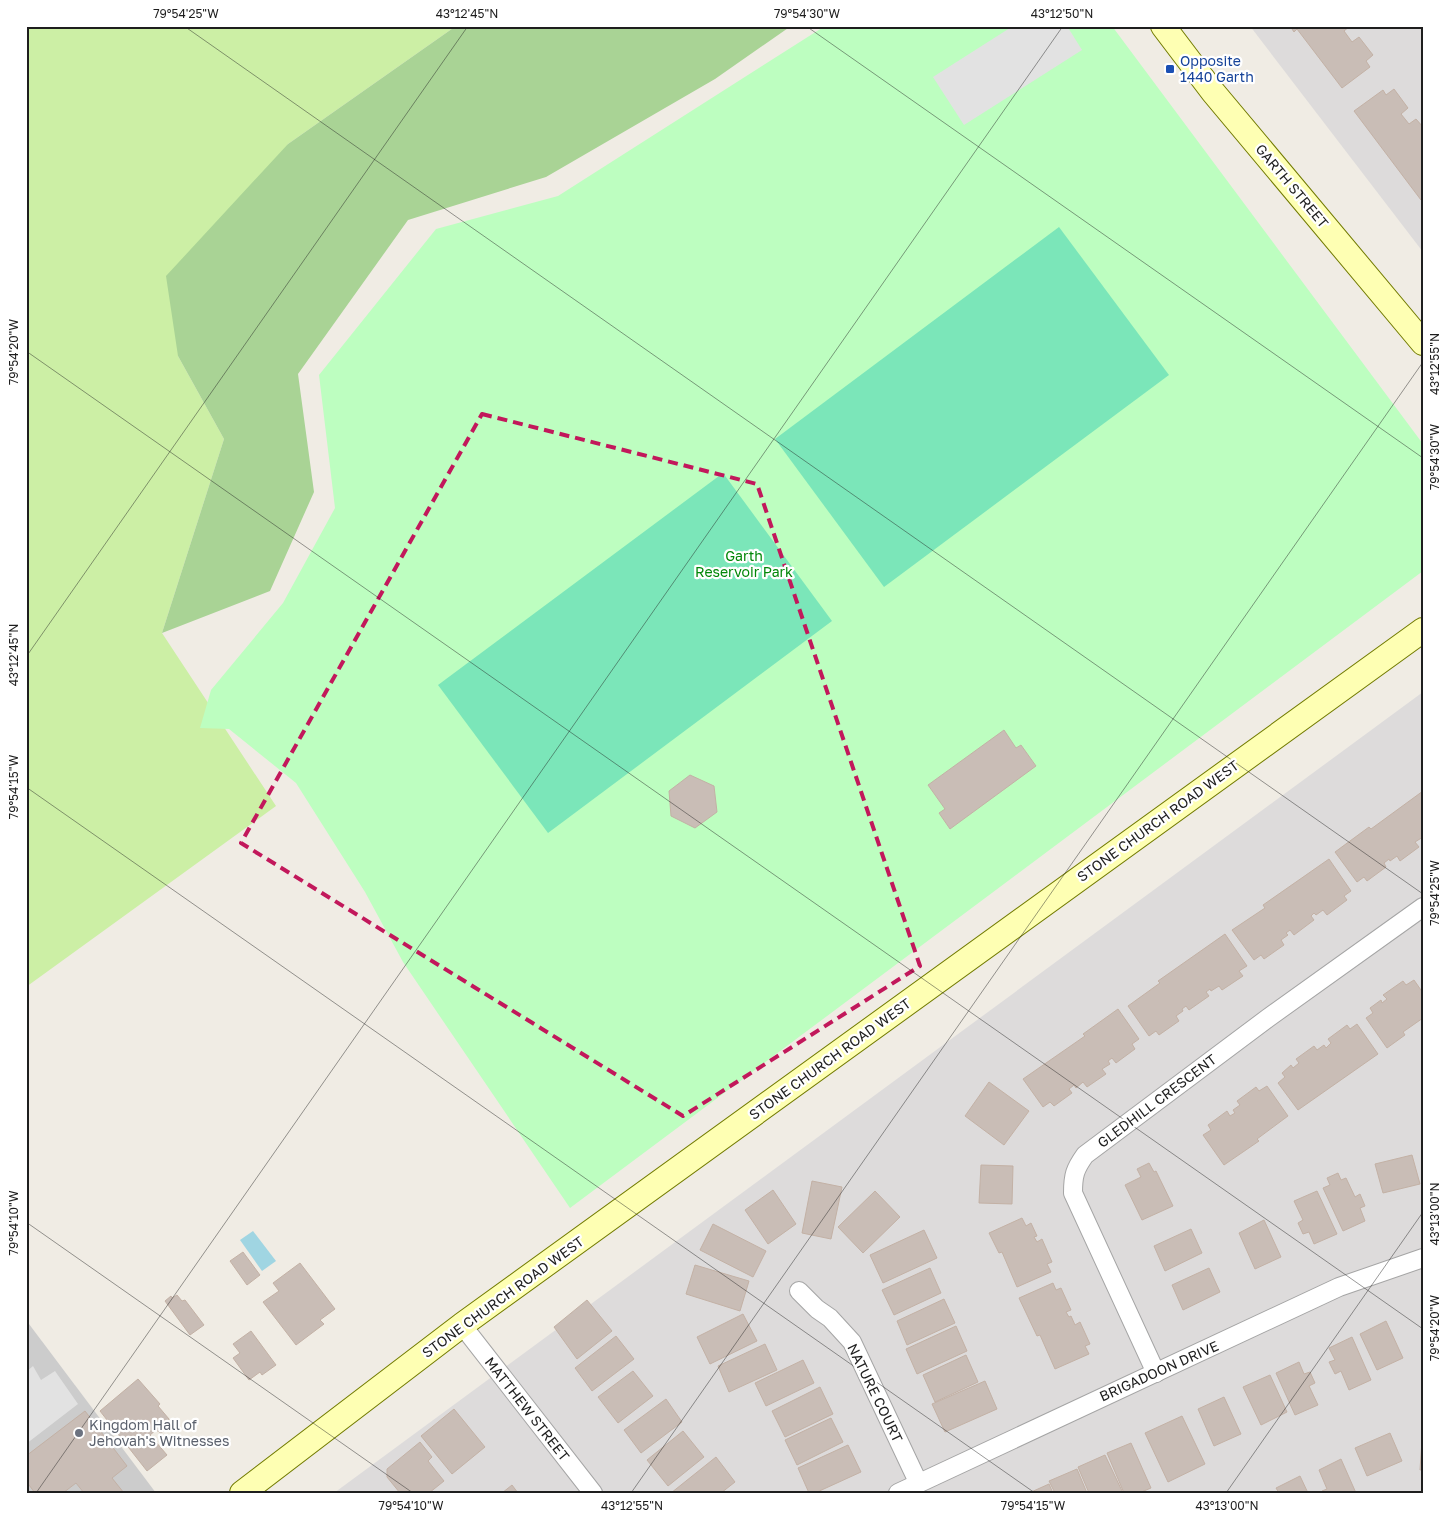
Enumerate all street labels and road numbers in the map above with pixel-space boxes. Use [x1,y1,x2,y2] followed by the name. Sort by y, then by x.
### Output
[1252,140,1333,231] street label: GARTH STREET
[1074,756,1242,885] street label: STONE CHURCH ROAD WEST
[746,994,914,1123] street label: STONE CHURCH ROAD WEST
[1094,1050,1220,1151] street label: GLEDHILL CRESCENT
[419,1232,587,1361] street label: STONE CHURCH ROAD WEST
[1097,1337,1221,1404] street label: BRIGADOON DRIVE
[844,1341,907,1445] street label: NATURE COURT
[482,1353,573,1464] street label: MATTHEW STREET

